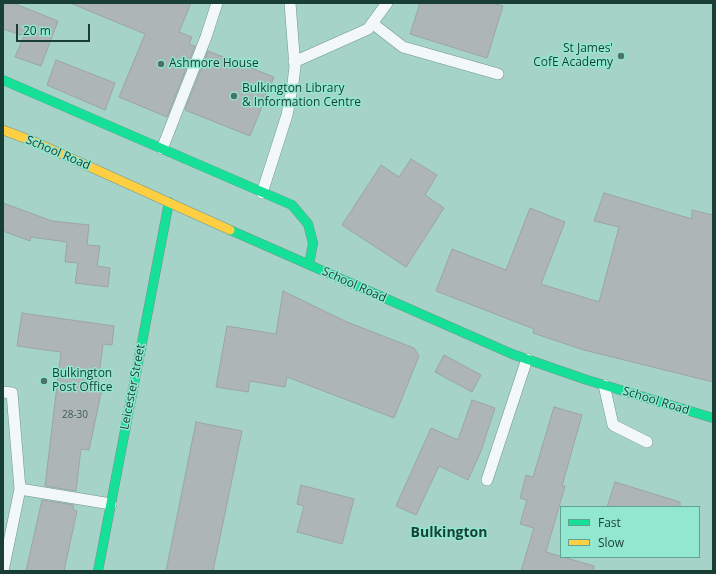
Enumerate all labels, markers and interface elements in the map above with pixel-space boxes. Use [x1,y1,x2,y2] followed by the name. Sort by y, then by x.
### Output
[18,16,92,42] scale bar
[23,22,51,39] text: 20 m
[533,42,613,70] place label: St James' CofE Academy
[616,51,626,61] marker: St James' CofE Academy
[169,57,259,71] place label: Ashmore House
[156,59,166,69] marker: Ashmore House
[242,82,361,110] place label: Bulkington Library & Information Centre
[229,91,239,101] marker: Bulkington Library & Information Centre
[23,133,93,173] street label: School Road
[320,264,388,306] street label: School Road
[118,343,148,431] street label: Leicester Street
[52,367,112,395] place label: Bulkington Post Office
[39,376,49,386] marker: Bulkington Post Office
[621,384,691,418] street label: School Road
[62,409,88,421] house number: 28-30
[560,506,700,558] legend
[598,514,621,531] text: Fast
[411,525,487,541] district label: Bulkington
[598,534,624,551] text: Slow

